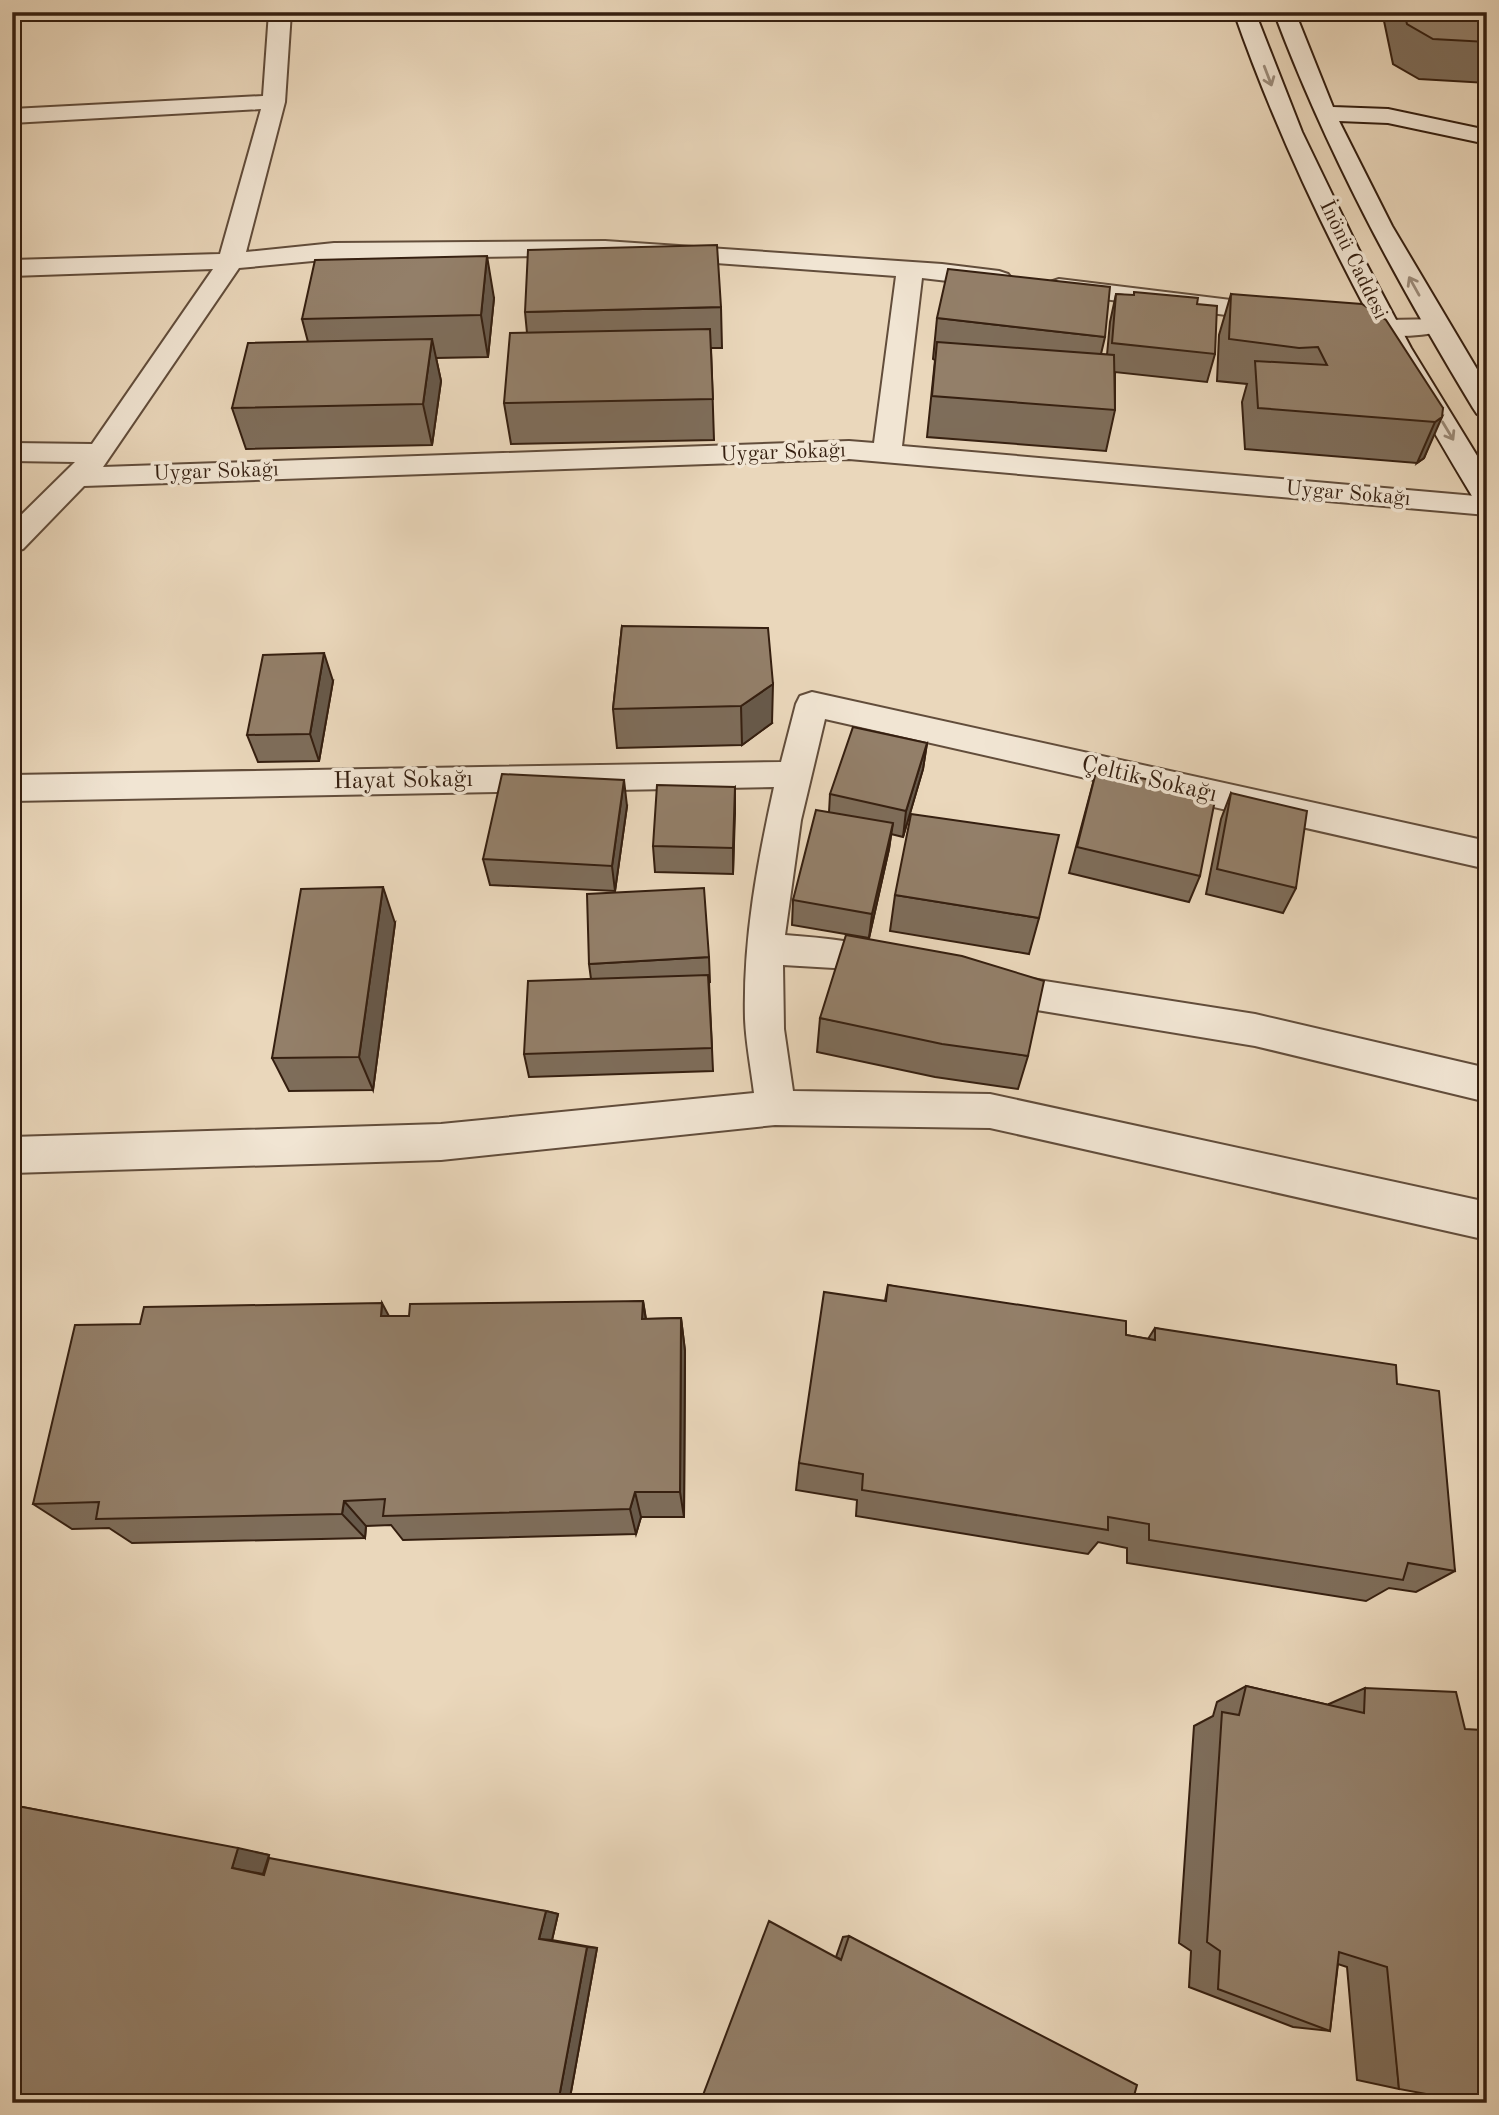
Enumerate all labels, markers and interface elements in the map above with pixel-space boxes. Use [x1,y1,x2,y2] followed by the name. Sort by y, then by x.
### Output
[1263,65,1276,86] one-way arrow
[1315,196,1394,323] street label: İnönü Caddesi
[1407,277,1421,297] one-way arrow
[1442,421,1456,441] one-way arrow
[720,440,846,466] street label: Uygar Sokağı
[153,459,279,485] street label: Uygar Sokağı
[1285,478,1411,510] street label: Uygar Sokağı
[1079,753,1219,807] street label: Çeltik Sokağı
[333,768,473,794] street label: Hayat Sokağı

